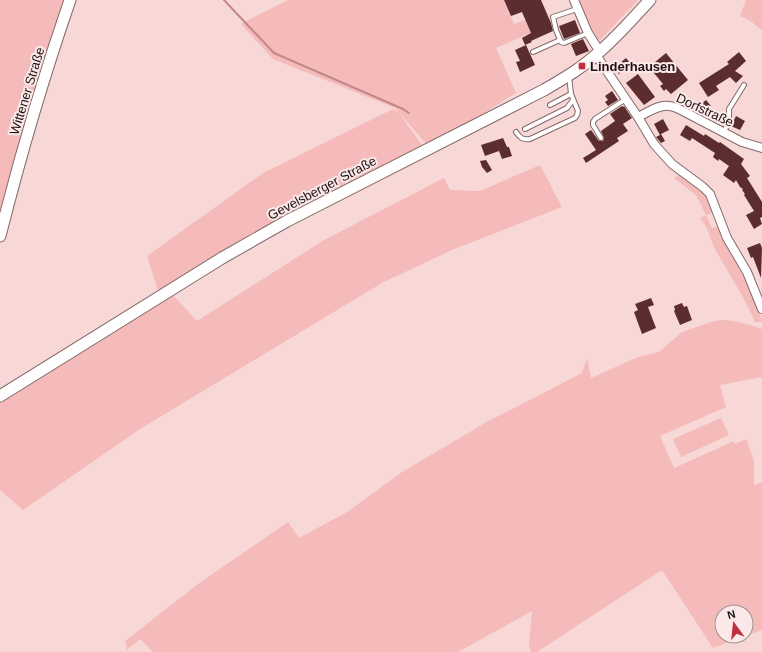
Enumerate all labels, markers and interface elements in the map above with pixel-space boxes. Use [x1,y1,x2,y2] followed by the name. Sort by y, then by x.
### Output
[7,45,47,137] street label: Wittener Straße
[590,59,675,74] place label: Linderhausen
[577,61,587,71] marker: Linderhausen
[674,90,736,130] street label: Dorfstraße
[265,153,379,223] street label: Gevelsberger Straße
[714,604,754,644] north arrow
[726,608,737,621] text: N

